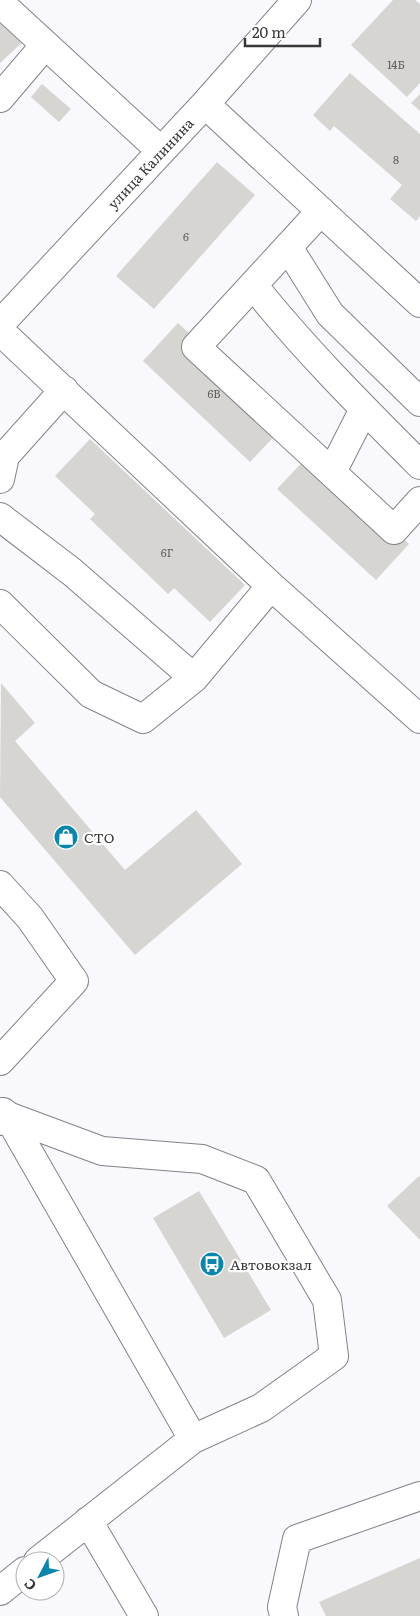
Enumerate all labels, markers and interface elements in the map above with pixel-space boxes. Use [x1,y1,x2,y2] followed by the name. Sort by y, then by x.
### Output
[245,15,320,47] scale bar
[252,20,286,43] text: 20 m
[387,56,405,72] house number: 14Б
[102,113,198,213] street label: улица Калинина
[393,151,399,167] house number: 8
[183,228,189,244] house number: 6
[207,385,221,401] house number: 6В
[161,544,174,560] house number: 6Г
[53,824,79,850] shop icon: СТО
[84,827,114,847] place label: СТО
[199,1251,225,1277] bus stop icon: Автовокзал
[230,1254,312,1274] place label: Автовокзал
[15,1551,65,1601] north arrow
[19,1575,40,1596] text: С

